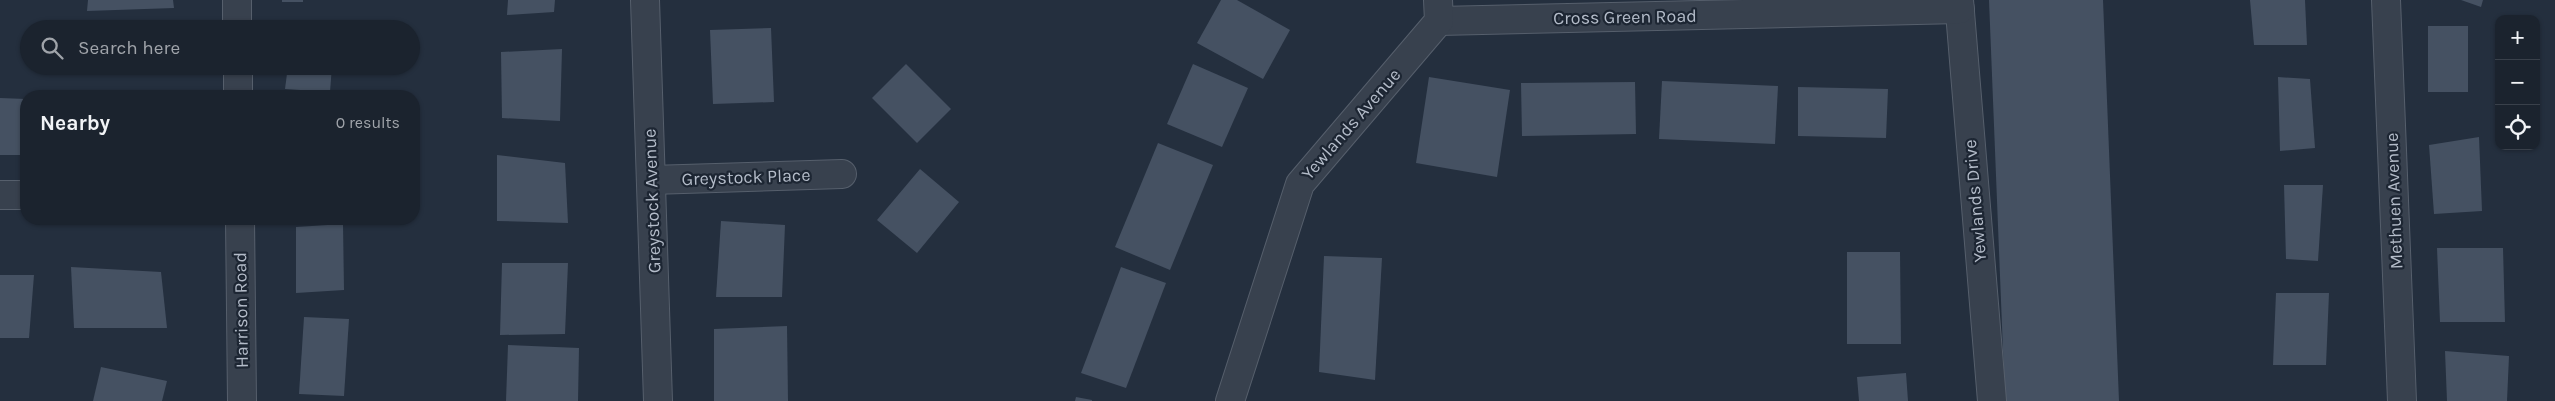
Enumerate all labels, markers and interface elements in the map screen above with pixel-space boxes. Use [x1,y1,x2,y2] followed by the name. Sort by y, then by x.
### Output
[1553,5,1697,29] street label: Cross Green Road
[2495,15,2540,150] map controls
[2495,15,2540,60] button: +
[20,20,420,75] search box
[38,34,66,62] icon: search
[78,37,180,59] text: Search here
[2495,60,2540,105] button: −
[1297,64,1405,184] street label: Yewlands Avenue
[2495,105,2540,150] button: locate
[40,111,110,135] text: Nearby
[336,113,400,132] text: 0 results
[638,128,666,274] street label: Greystock Avenue
[2381,132,2407,270] street label: Methuen Avenue
[1959,139,1991,263] street label: Yewlands Drive
[681,164,811,190] street label: Greystock Place
[229,252,253,368] street label: Harrison Road

